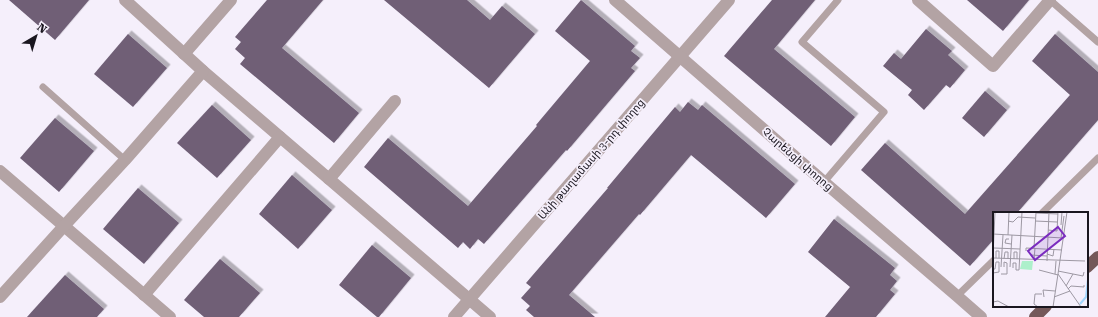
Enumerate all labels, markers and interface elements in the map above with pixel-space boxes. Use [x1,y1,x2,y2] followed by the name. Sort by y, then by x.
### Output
[16,16,56,56] north arrow
[35,21,50,37] text: N
[535,96,647,222] street label: Անի թաղամասի 3-րդ փողոց
[760,125,836,193] street label: Չարենցի փողոց
[993,212,1088,307] inset map

